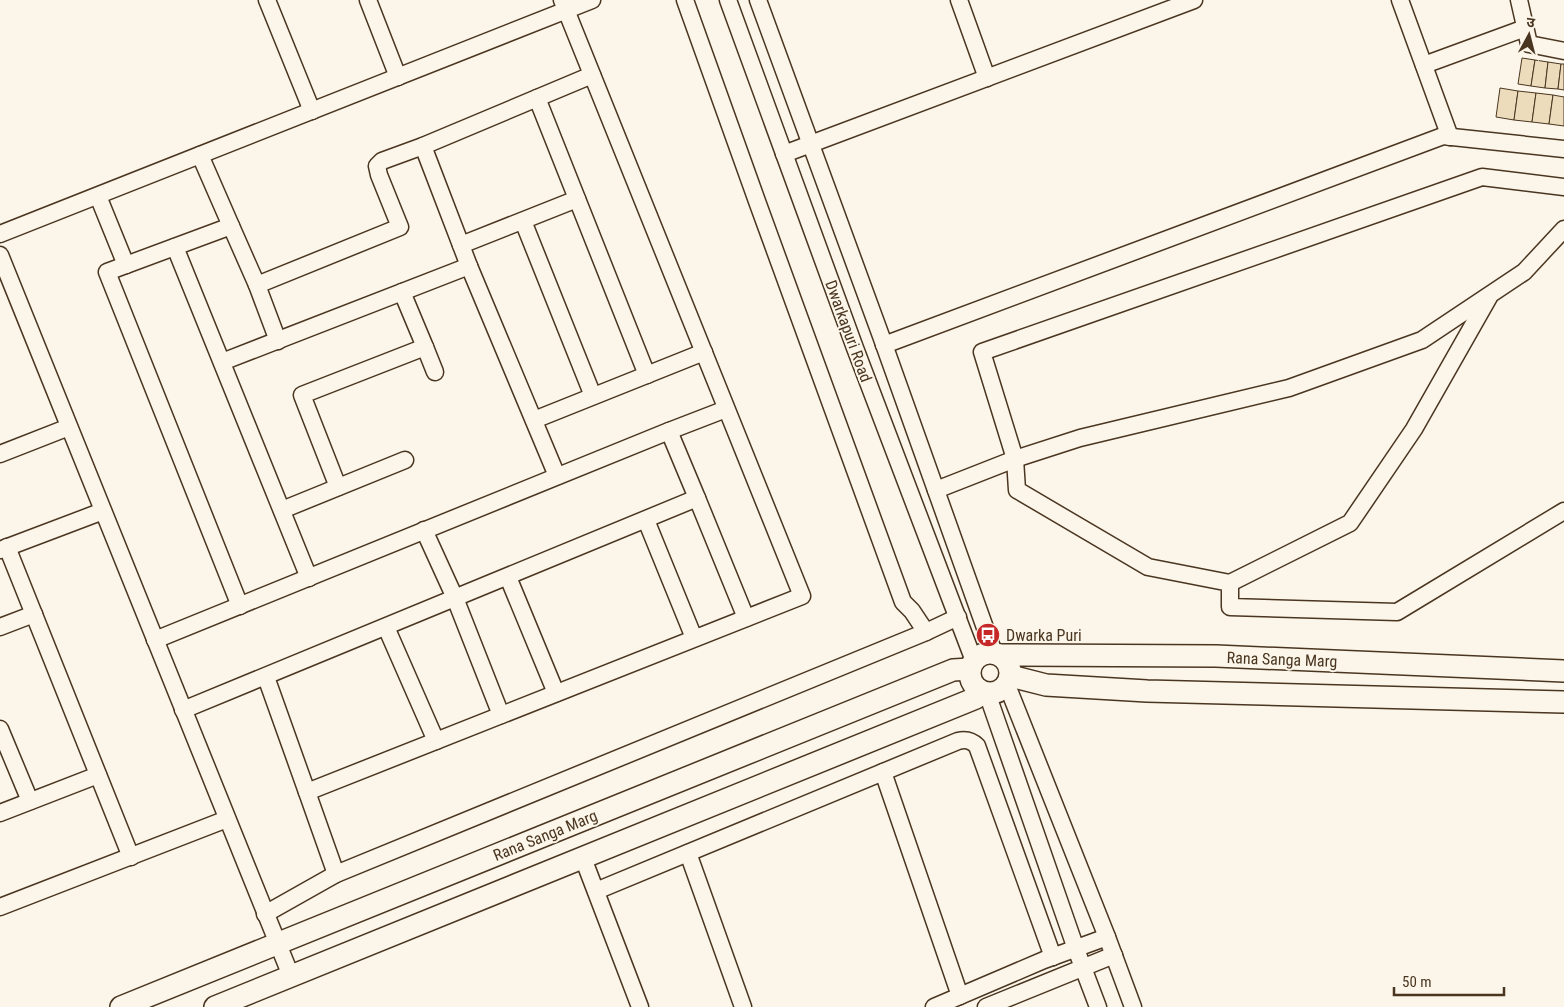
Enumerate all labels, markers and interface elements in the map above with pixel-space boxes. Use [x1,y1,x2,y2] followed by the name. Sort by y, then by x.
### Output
[1504,10,1554,60] north arrow
[1526,14,1536,31] text: उ
[821,278,876,385] street label: Dwarkapuri Road
[975,622,1001,648] bus stop icon: Dwarka Puri
[1006,626,1082,645] place label: Dwarka Puri
[1226,648,1338,671] street label: Rana Sanga Marg
[490,806,600,865] street label: Rana Sanga Marg
[1394,964,1504,996] scale bar
[1402,973,1432,991] text: 50 m

